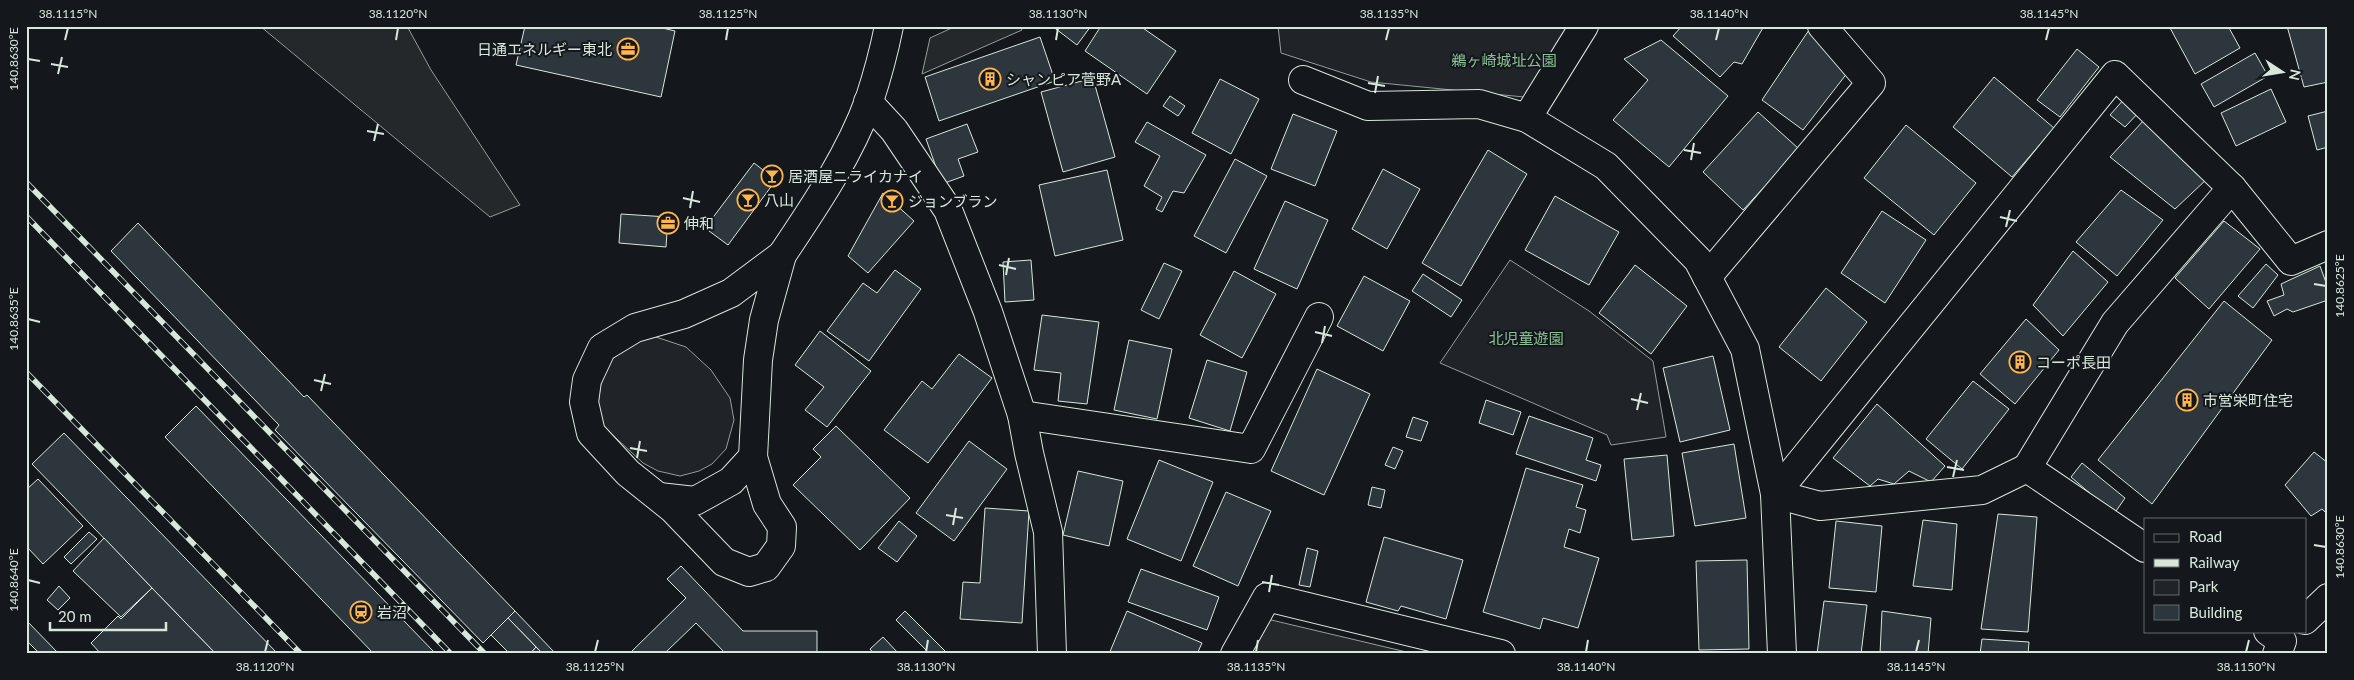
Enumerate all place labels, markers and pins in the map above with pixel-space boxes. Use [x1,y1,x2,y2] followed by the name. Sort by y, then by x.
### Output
[616,37,640,61] office icon: 日通エネルギー東北
[477,40,612,58] place label: 日通エネルギー東北
[978,67,1002,91] building icon: シャンピア菅野A
[1006,70,1122,88] place label: シャンピア菅野A
[760,164,784,188] bar icon: 居酒屋ニライカナイ
[788,167,923,185] place label: 居酒屋ニライカナイ
[736,188,760,212] bar icon: 八山
[880,189,904,213] bar icon: ジョンブラン
[764,191,794,209] place label: 八山
[908,192,998,210] place label: ジョンブラン
[656,211,680,235] office icon: 伸和
[684,214,714,232] place label: 伸和
[2008,350,2032,374] building icon: コーポ長田
[2036,353,2111,371] place label: コーポ長田
[2175,388,2199,412] building icon: 市営栄町住宅
[2203,391,2293,409] place label: 市営栄町住宅
[349,600,373,624] station icon: 岩沼
[377,603,407,621] place label: 岩沼

